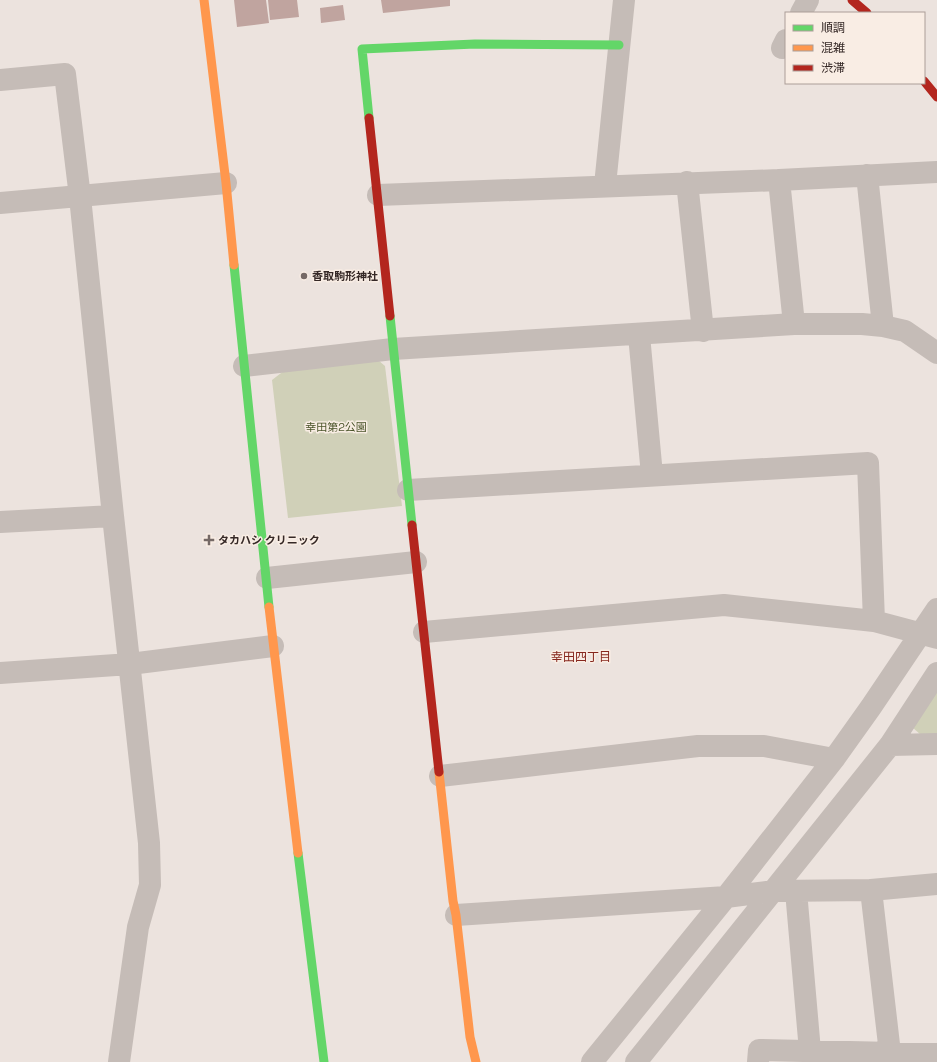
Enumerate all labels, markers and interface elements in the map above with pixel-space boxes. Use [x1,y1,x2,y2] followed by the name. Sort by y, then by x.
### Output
[785,12,925,84] legend
[821,20,845,36] text: 順調
[821,40,845,56] text: 混雑
[821,60,845,76] text: 渋滞
[312,269,378,283] place label: 香取駒形神社
[299,271,309,281] marker: 香取駒形神社
[305,420,367,434] park label: 幸田第2公園
[218,533,320,547] place label: タカハシ クリニック
[203,534,215,546] marker: タカハシ クリニック
[551,649,611,665] district label: 幸田四丁目

